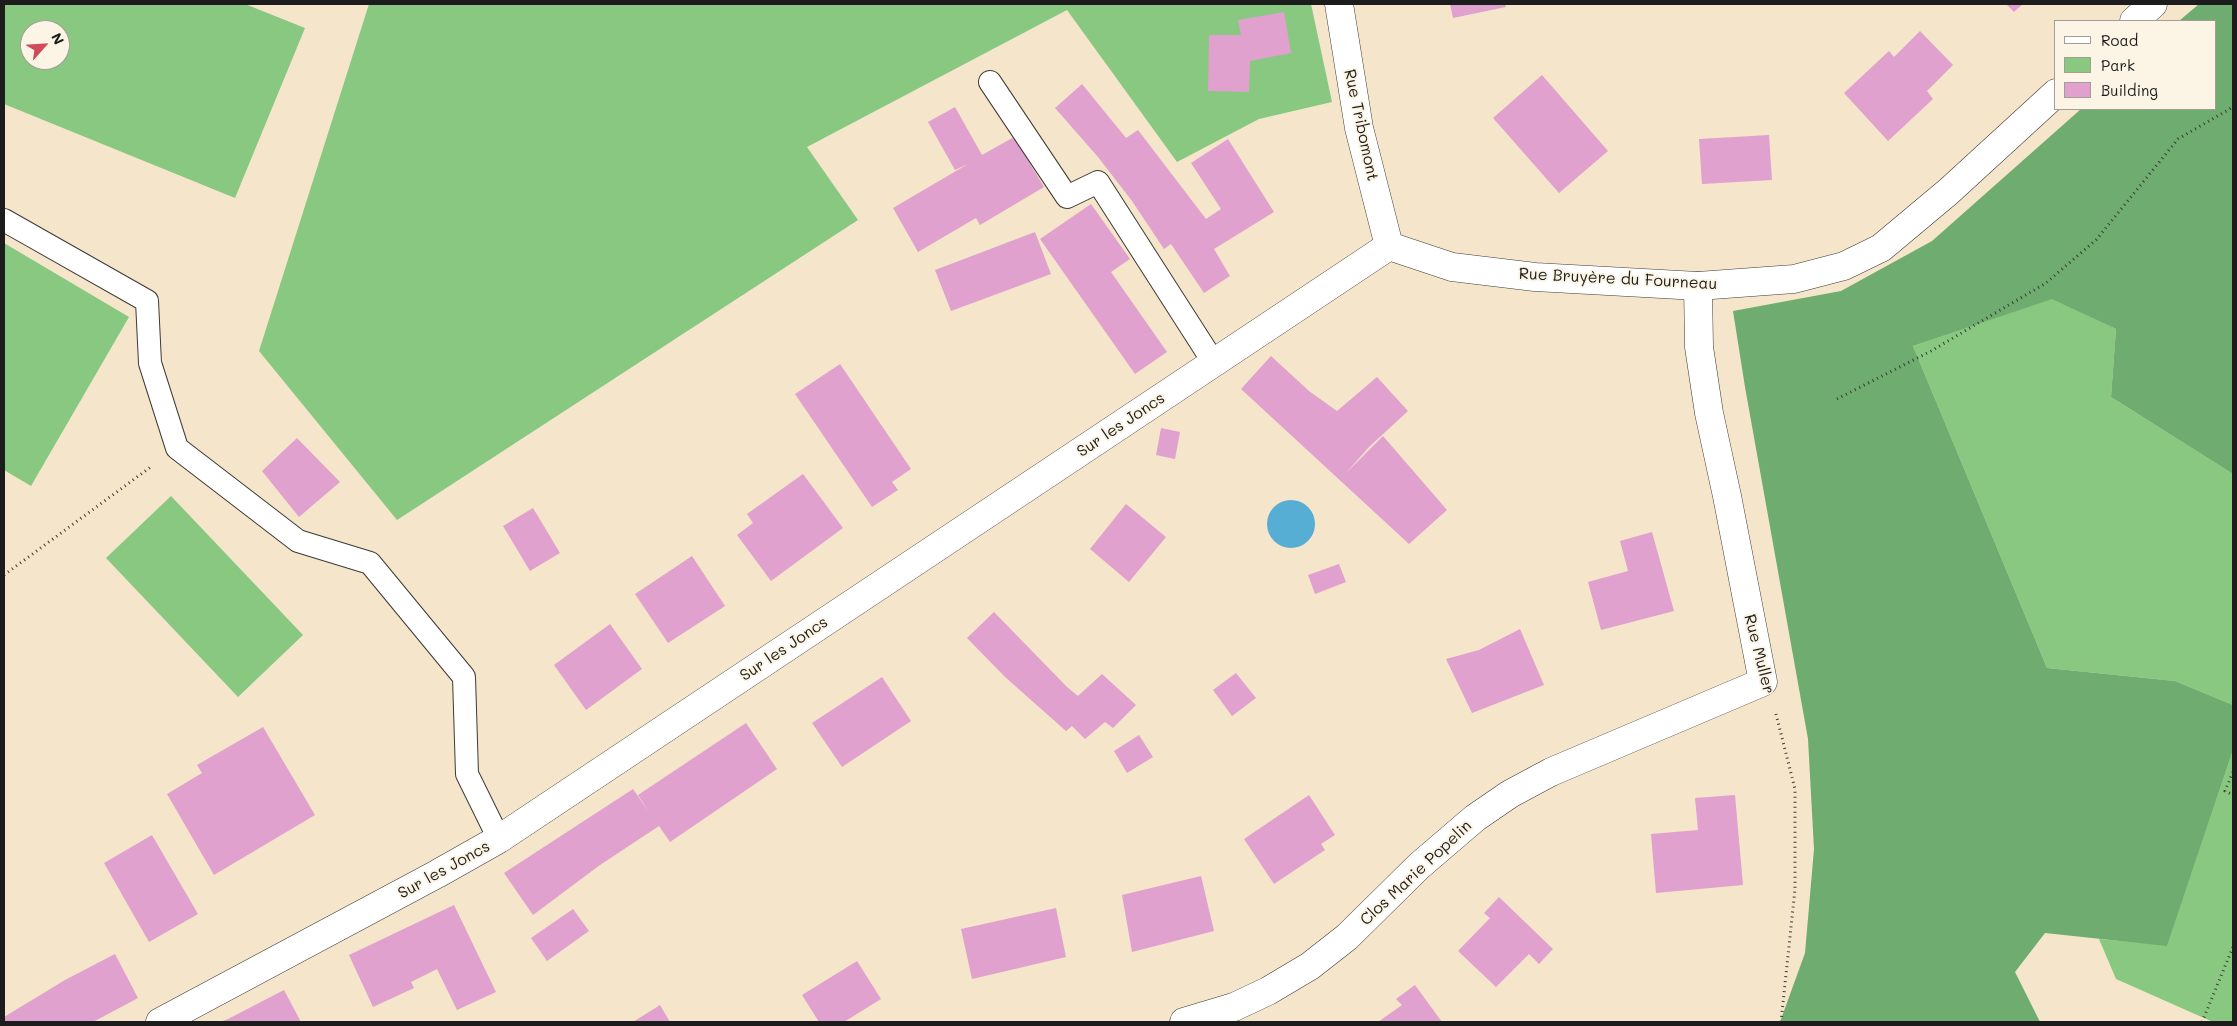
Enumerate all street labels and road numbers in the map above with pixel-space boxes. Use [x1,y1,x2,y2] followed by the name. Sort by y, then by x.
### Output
[1340,67,1382,183] street label: Rue Tribomont
[1518,264,1718,294] street label: Rue Bruyère du Fourneau
[1073,389,1169,461] street label: Sur les Joncs
[1740,612,1778,696] street label: Rue Muller
[736,613,832,685] street label: Sur les Joncs
[1356,816,1476,930] street label: Clos Marie Popelin
[395,837,493,903] street label: Sur les Joncs

